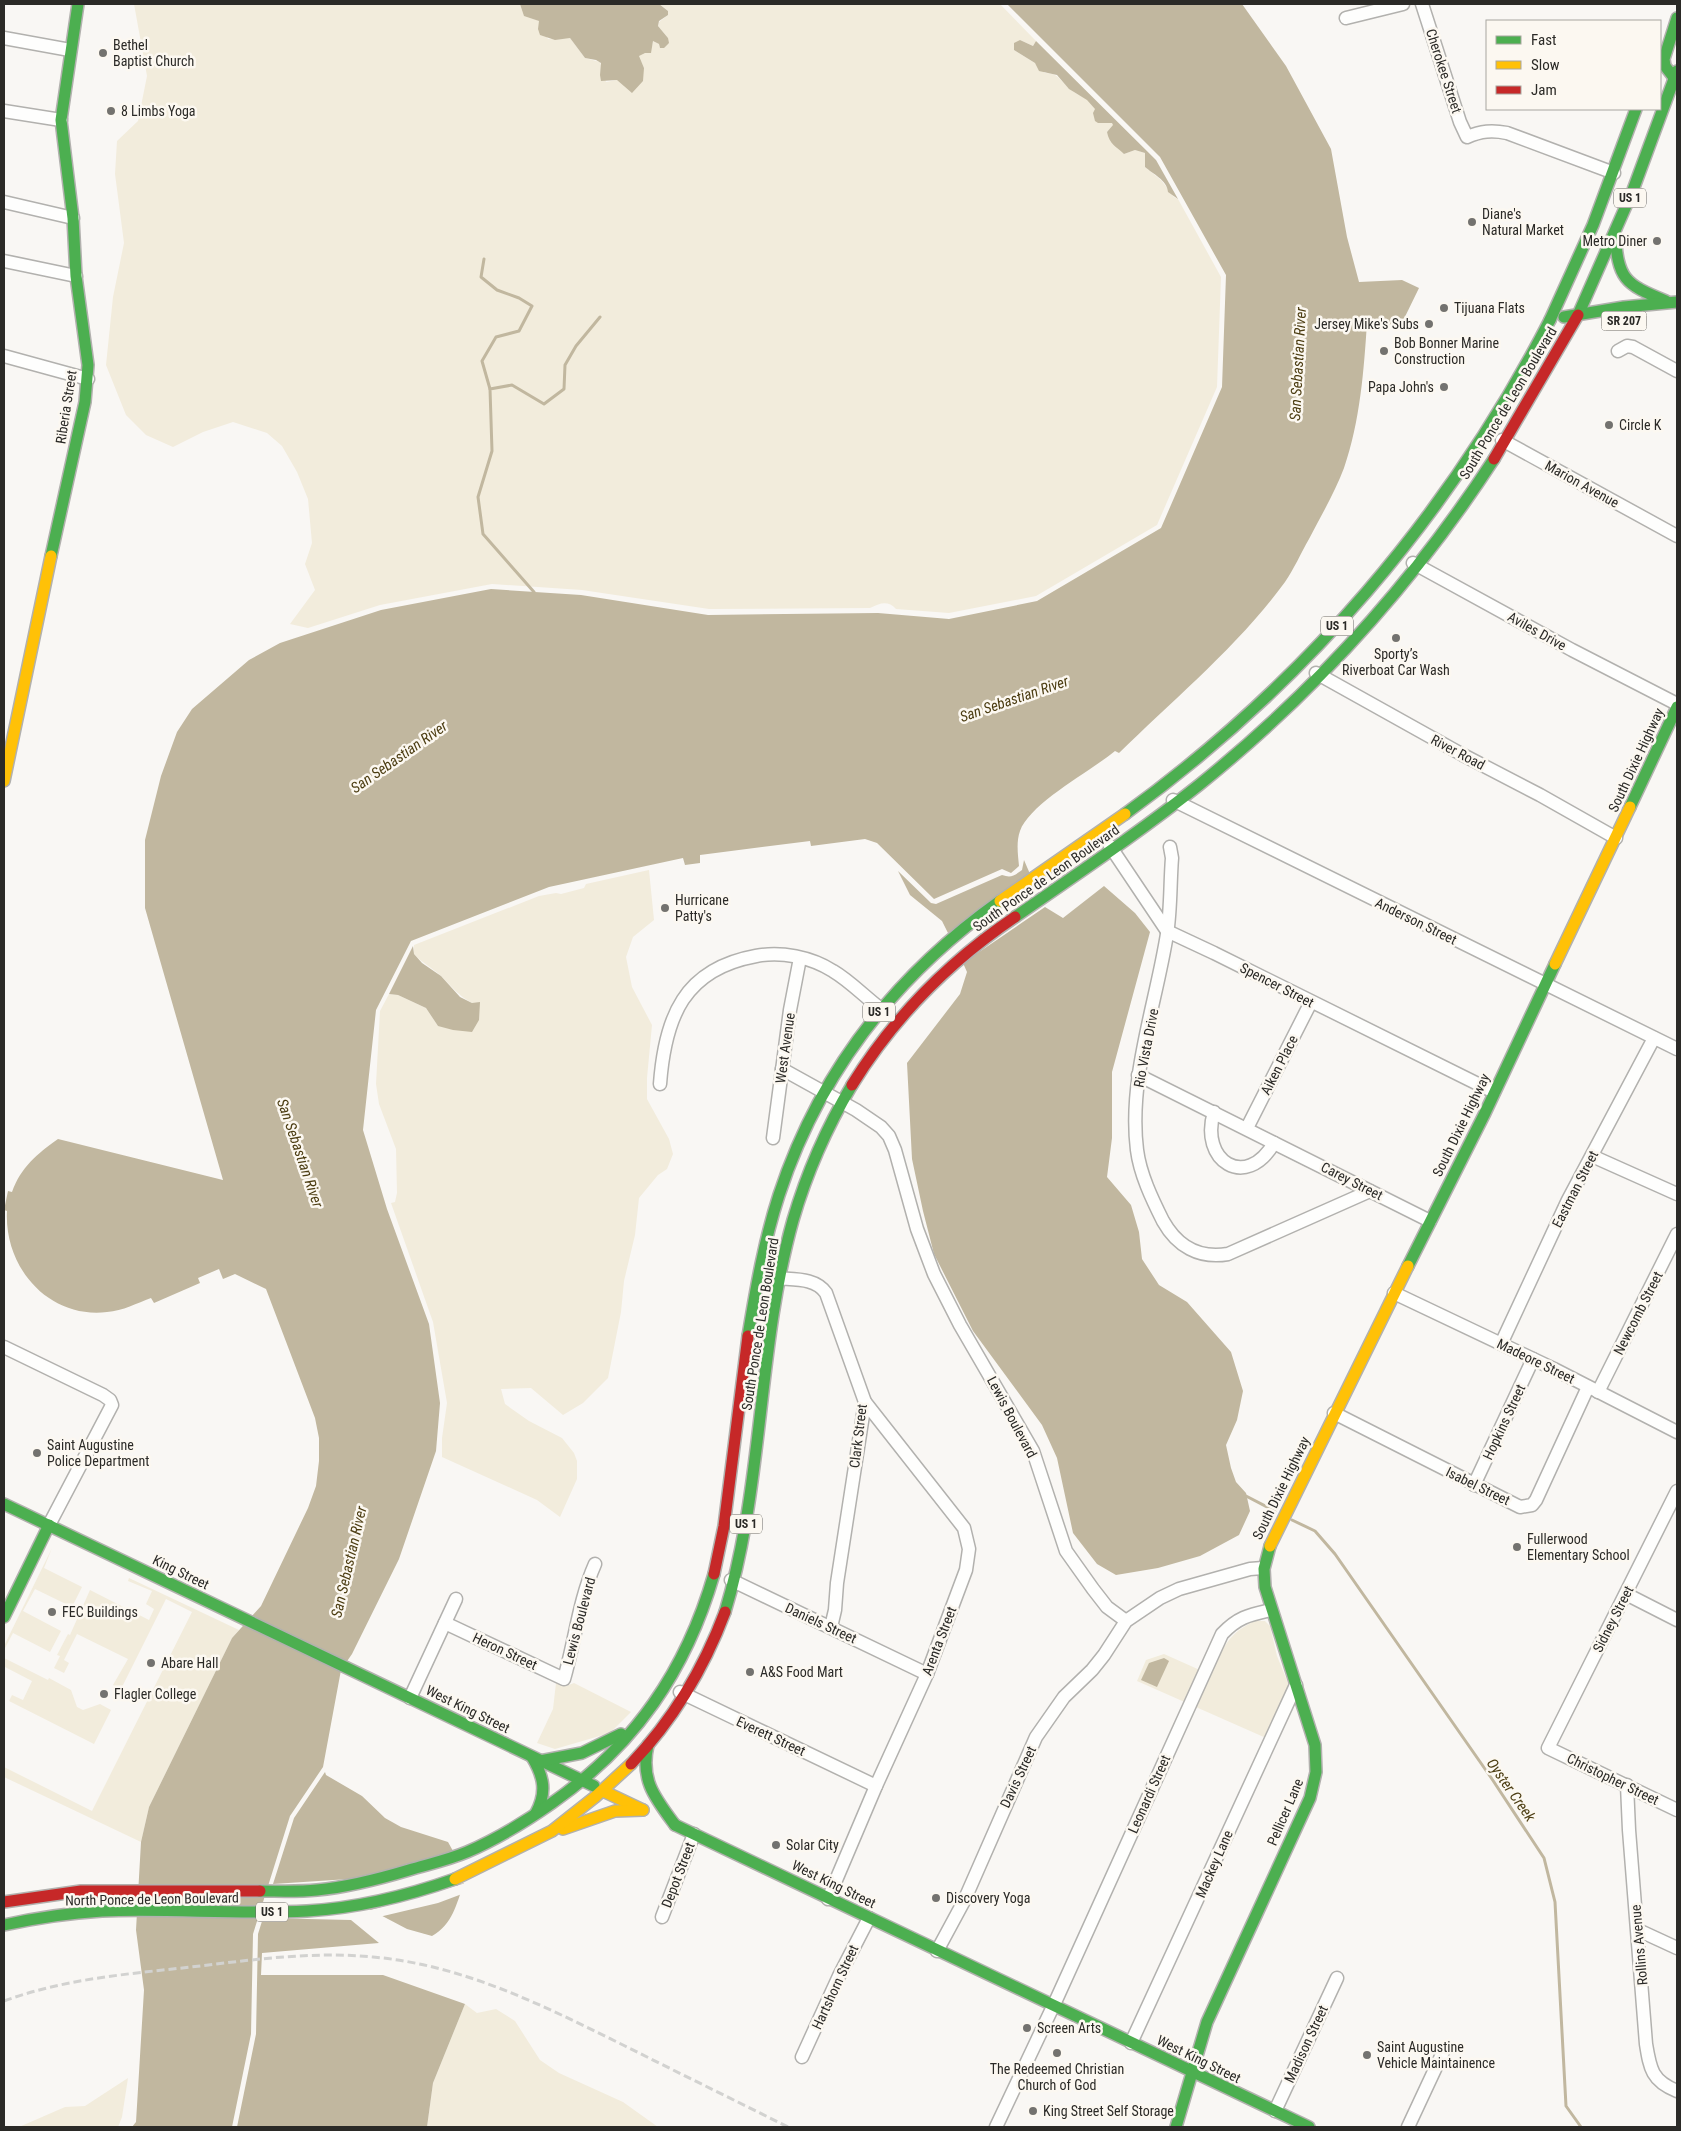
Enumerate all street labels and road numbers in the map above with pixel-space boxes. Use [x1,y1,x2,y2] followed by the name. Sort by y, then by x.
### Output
[1423,27,1465,115] street label: Cherokee Street
[1614,188,1646,208] road number: US 1
[1602,312,1646,331] road number: SR 207
[1456,324,1560,482] street label: South Ponce de Leon Boulevard
[52,369,80,445] street label: Riberia Street
[1542,457,1622,511] street label: Marion Avenue
[1505,608,1569,654] street label: Aviles Drive
[1321,616,1353,636] road number: US 1
[1605,705,1667,814] street label: South Dixie Highway
[1428,731,1488,773] street label: River Road
[970,821,1122,935] street label: South Ponce de Leon Boulevard
[1373,894,1459,948] street label: Anderson Street
[1237,960,1317,1010] street label: Spencer Street
[863,1002,895,1022] road number: US 1
[1130,1007,1162,1089] street label: Rio Vista Drive
[772,1011,798,1084] street label: West Avenue
[1257,1032,1301,1097] street label: Aiken Place
[1429,1071,1493,1179] street label: South Dixie Highway
[1549,1148,1601,1230] street label: Eastman Street
[1318,1159,1386,1203] street label: Carey Street
[738,1236,782,1412] street label: South Ponce de Leon Boulevard
[1610,1269,1666,1357] street label: Newcomb Street
[1494,1335,1578,1387] street label: Madeore Street
[984,1374,1040,1460] street label: Lewis Boulevard
[1480,1382,1528,1462] street label: Hopkins Street
[846,1403,870,1469] street label: Clark Street
[1249,1434,1313,1542] street label: South Dixie Highway
[1443,1464,1513,1508] street label: Isabel Street
[730,1515,762,1534] road number: US 1
[150,1552,212,1592] street label: King Street
[560,1575,598,1667] street label: Lewis Boulevard
[1589,1583,1637,1655] street label: Sidney Street
[783,1600,859,1646] street label: Daniels Street
[919,1604,959,1678] street label: Arenta Street
[470,1629,540,1673] street label: Heron Street
[423,1682,513,1736] street label: West King Street
[734,1713,808,1759] street label: Everett Street
[997,1744,1039,1810] street label: Davis Street
[1565,1750,1661,1808] street label: Christopher Street
[1125,1752,1173,1836] street label: Leonardi Street
[1264,1776,1306,1848] street label: Pellicer Lane
[1192,1827,1236,1900] street label: Mackey Lane
[658,1840,698,1910] street label: Depot Street
[789,1857,879,1911] street label: West King Street
[65,1889,239,1909] street label: North Ponce de Leon Boulevard
[256,1902,288,1921] road number: US 1
[1627,1904,1650,1986] street label: Rollins Avenue
[808,1942,862,2032] street label: Hartshorn Street
[1281,2003,1331,2085] street label: Madison Street
[1154,2032,1244,2086] street label: West King Street

